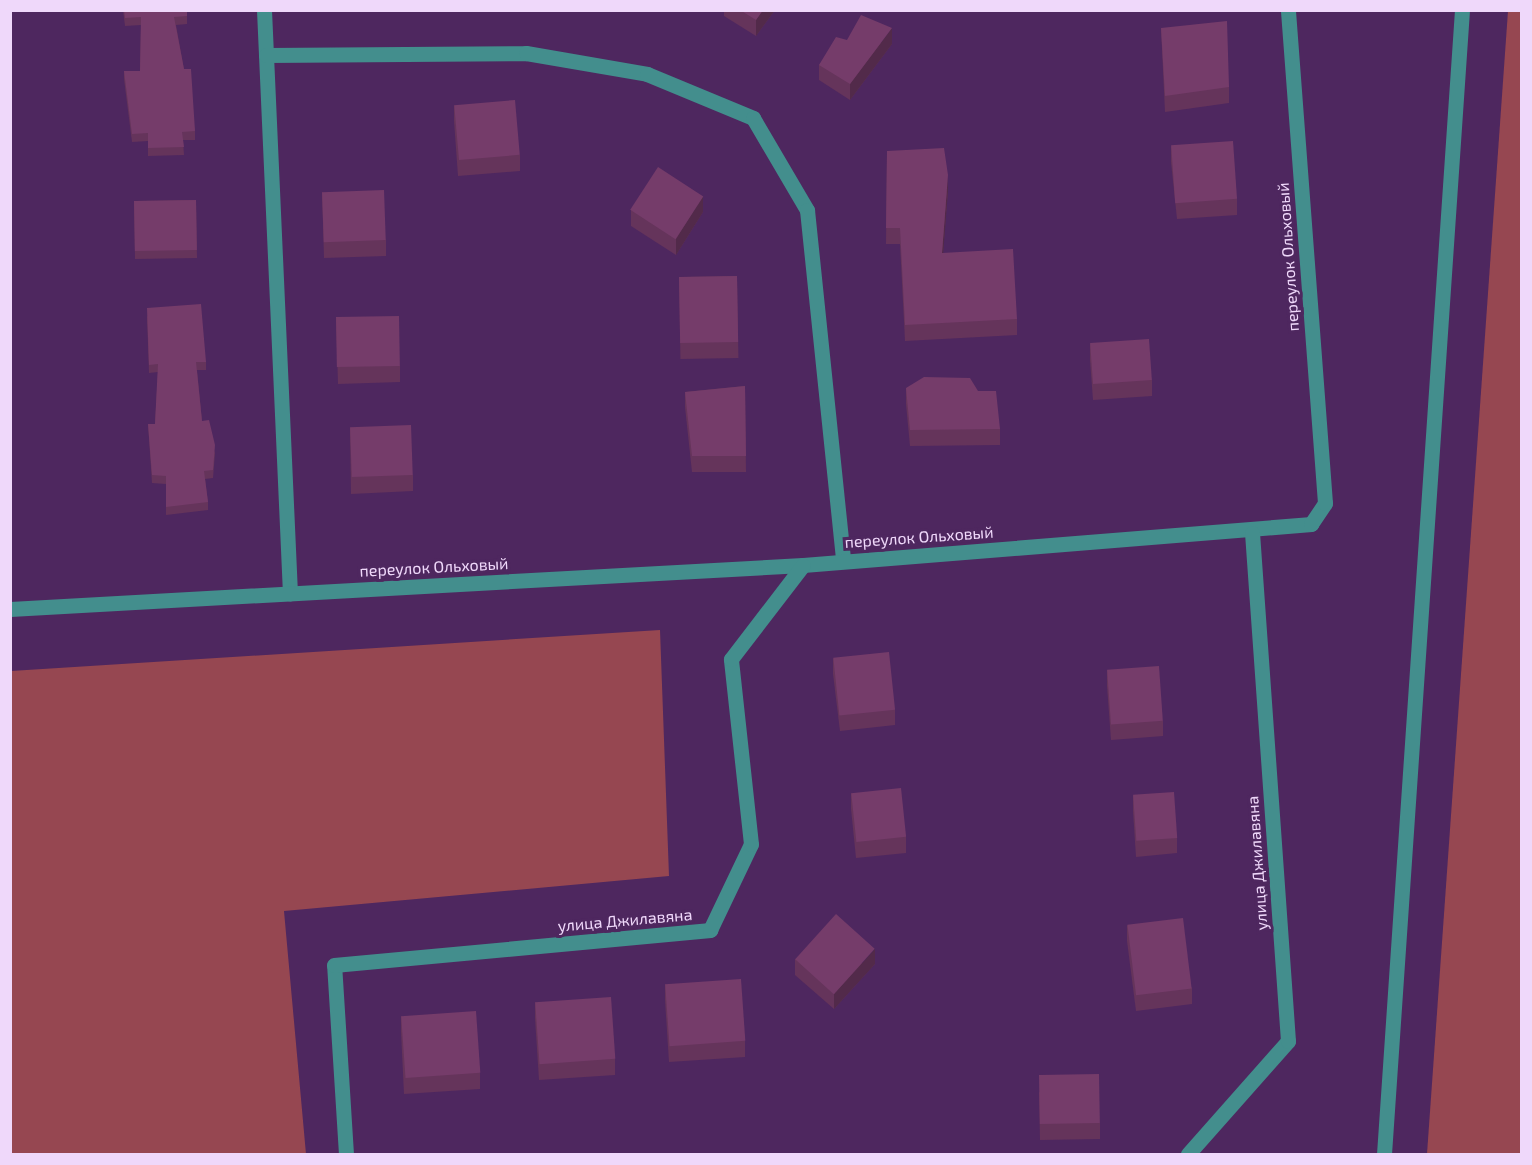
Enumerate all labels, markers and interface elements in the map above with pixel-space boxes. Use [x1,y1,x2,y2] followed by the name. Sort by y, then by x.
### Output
[1273,182,1303,332] street label: переулок Ольховый
[844,522,994,552] street label: переулок Ольховый
[359,554,509,580] street label: переулок Ольховый
[1243,795,1271,931] street label: улица Джилавяна
[557,905,693,935] street label: улица Джилавяна

